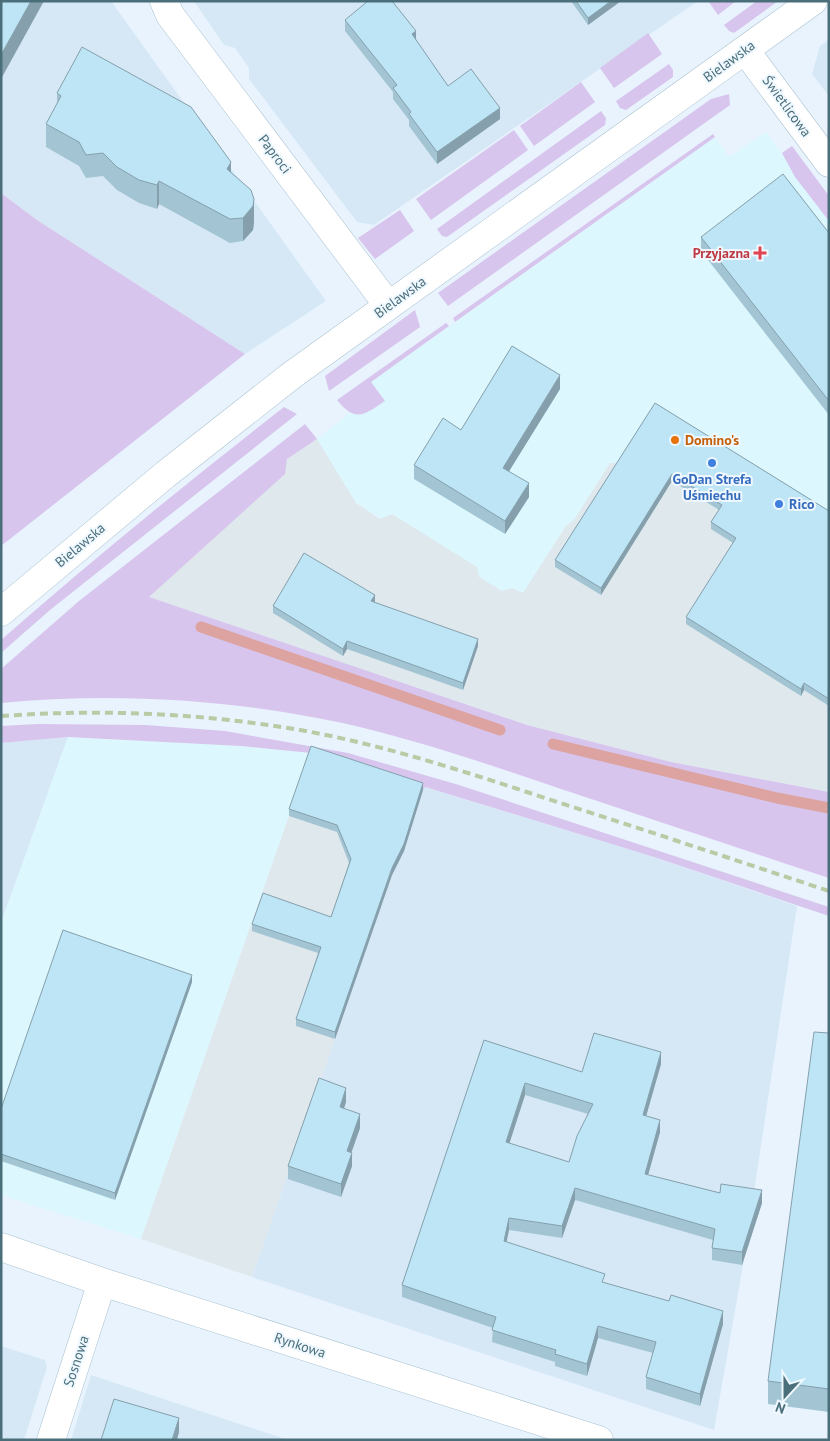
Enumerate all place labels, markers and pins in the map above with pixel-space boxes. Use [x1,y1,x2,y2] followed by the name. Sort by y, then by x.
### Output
[693,244,750,262] place label: Przyjazna
[754,247,766,259] marker: Przyjazna
[685,431,739,449] place label: Domino's
[669,434,681,446] marker: Domino's
[706,457,718,469] marker: GoDan Strefa Uśmiechu
[673,470,752,504] place label: GoDan Strefa Uśmiechu
[789,495,815,513] place label: Rico
[773,498,785,510] marker: Rico

